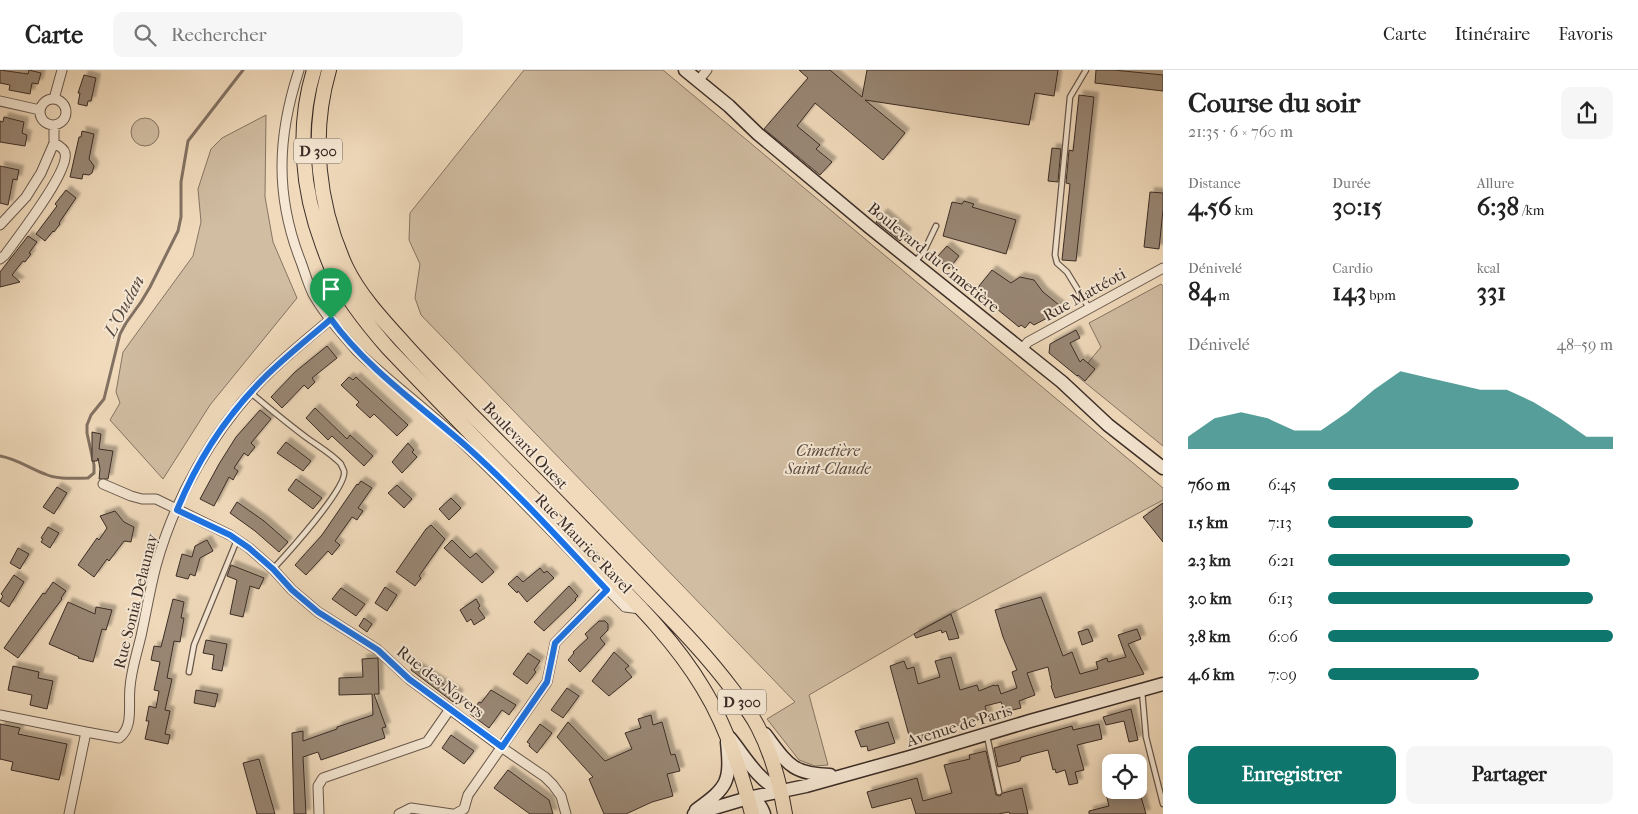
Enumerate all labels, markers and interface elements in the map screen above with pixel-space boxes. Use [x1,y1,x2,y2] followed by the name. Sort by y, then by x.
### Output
[113,12,463,57] search box
[25,21,83,49] text: Carte
[131,21,159,49] icon: search
[171,24,267,46] text: Rechercher
[1383,24,1427,45] text: Carte
[1455,24,1530,45] text: Itinéraire
[1558,24,1613,45] text: Favoris
[1188,86,1360,119] text: Course du soir
[1561,87,1613,139] button: share
[1188,122,1293,141] text: 21:35 · 6 × 760 m
[294,138,342,164] road number: D 300
[1188,175,1241,192] text: Distance
[1332,175,1371,192] text: Durée
[1477,175,1514,192] text: Allure
[1188,192,1232,221] text: 4.56
[1332,192,1382,221] text: 30:15
[1477,192,1519,221] text: 6:38
[864,198,1003,316] street label: Boulevard du Cimetière
[1232,202,1253,219] text: km
[1519,202,1544,219] text: /km
[1188,260,1242,277] text: Dénivelé
[1332,260,1373,277] text: Cardio
[1477,260,1500,277] text: kcal
[1040,264,1129,325] street label: Rue Mattéoti
[310,268,352,319] pin
[99,272,149,342] water label: L'Oudan
[317,275,345,303] icon: arrive
[1188,277,1215,306] text: 84
[1332,277,1366,306] text: 143
[1477,277,1506,306] text: 331
[1215,287,1230,304] text: m
[1366,287,1396,304] text: bpm
[1188,335,1250,354] text: Dénivelé
[1557,335,1613,354] text: 48–59 m
[479,397,573,493] street label: Boulevard Ouest
[784,441,871,478] park label: Cimetière Saint-Claude
[1188,475,1230,494] text: 760 m
[1268,475,1296,494] text: 6:45
[531,489,637,598] street label: Rue Maurice Ravel
[1188,513,1228,532] text: 1.5 km
[1268,513,1292,532] text: 7:13
[109,531,162,671] street label: Rue Sonia Delaunay
[1188,551,1231,570] text: 2.3 km
[1268,551,1294,570] text: 6:21
[1188,589,1231,608] text: 3.0 km
[1268,589,1293,608] text: 6:13
[1188,627,1231,646] text: 3.8 km
[1268,627,1298,646] text: 6:06
[393,641,488,722] street label: Rue des Noyers
[1188,665,1235,684] text: 4.6 km
[1268,665,1297,684] text: 7:09
[718,690,766,714] road number: D 300
[903,700,1014,751] street label: Avenue de Paris
[1188,746,1396,804] button: Enregistrer
[1406,746,1613,804] button: Partager
[1102,754,1147,799] map controls
[1102,754,1147,799] button: locate

